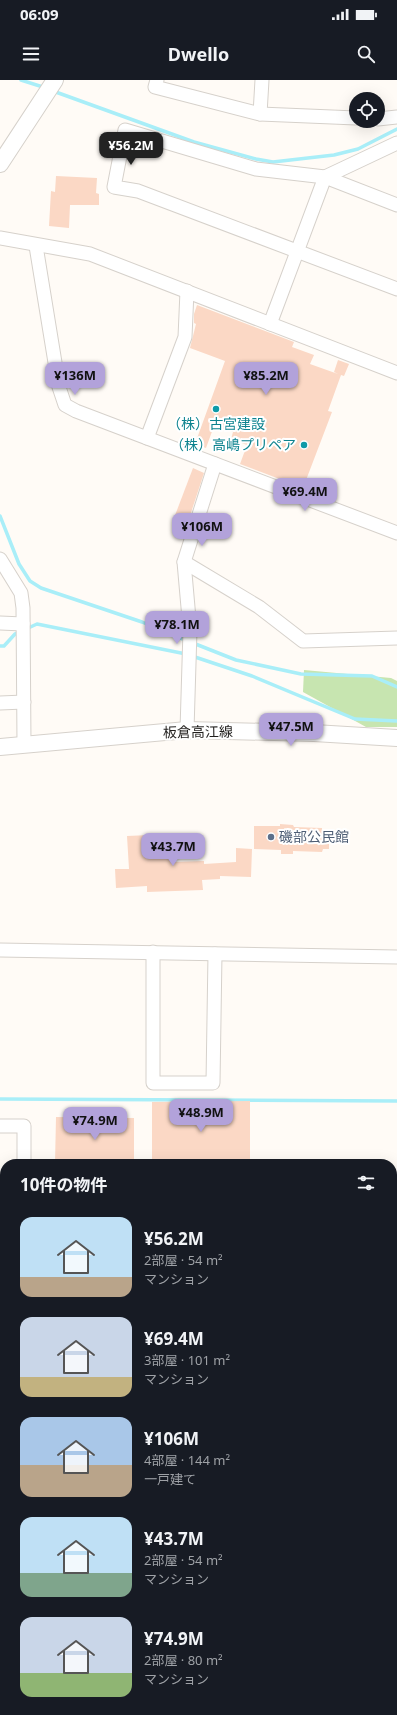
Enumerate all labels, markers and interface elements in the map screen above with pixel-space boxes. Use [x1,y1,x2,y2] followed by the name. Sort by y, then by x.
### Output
[20,4,59,24] text: 06:09
[168,42,229,66] text: Dwello
[20,43,42,65] icon: menu
[355,43,377,65] icon: search
[349,92,385,128] map controls
[349,92,385,128] button: locate
[98,132,164,166] pin: ¥56.2M
[108,136,154,154] text: ¥56.2M
[47,362,103,396] pin: ¥136M
[233,362,299,396] pin: ¥85.2M
[54,366,96,384] text: ¥136M
[243,366,289,384] text: ¥85.2M
[211,404,221,414] marker: （株）古宮建設
[167,414,265,433] place label: （株）古宮建設
[170,435,296,454] place label: （株）高嶋プリペア
[299,440,309,450] marker: （株）高嶋プリペア
[272,478,338,512] pin: ¥69.4M
[282,482,328,500] text: ¥69.4M
[174,513,230,547] pin: ¥106M
[181,517,223,535] text: ¥106M
[144,611,210,645] pin: ¥78.1M
[154,615,200,633] text: ¥78.1M
[258,713,324,747] pin: ¥47.5M
[268,717,314,735] text: ¥47.5M
[163,721,233,742] street label: 板倉高江線
[279,827,349,846] place label: 磯部公民館
[266,832,276,842] marker: 磯部公民館
[140,833,206,867] pin: ¥43.7M
[150,837,196,855] text: ¥43.7M
[168,1099,234,1133] pin: ¥48.9M
[178,1103,224,1121] text: ¥48.9M
[62,1107,128,1141] pin: ¥74.9M
[72,1111,118,1129] text: ¥74.9M
[355,1172,377,1194] icon: filters
[20,1173,107,1196] text: 10件の物件
[144,1227,204,1250] text: ¥56.2M
[52,1233,100,1281] icon: home
[144,1251,223,1269] text: 2部屋 · 54 m²
[144,1270,209,1288] text: マンション
[144,1327,204,1350] text: ¥69.4M
[52,1333,100,1381] icon: home
[144,1351,230,1369] text: 3部屋 · 101 m²
[144,1370,209,1388] text: マンション
[144,1427,199,1450] text: ¥106M
[52,1433,100,1481] icon: home
[144,1451,230,1469] text: 4部屋 · 144 m²
[144,1470,196,1488] text: 一戸建て
[144,1527,204,1550] text: ¥43.7M
[52,1533,100,1581] icon: home
[144,1551,223,1569] text: 2部屋 · 54 m²
[144,1570,209,1588] text: マンション
[144,1627,204,1650] text: ¥74.9M
[52,1633,100,1681] icon: home
[144,1651,223,1669] text: 2部屋 · 80 m²
[144,1670,209,1688] text: マンション

